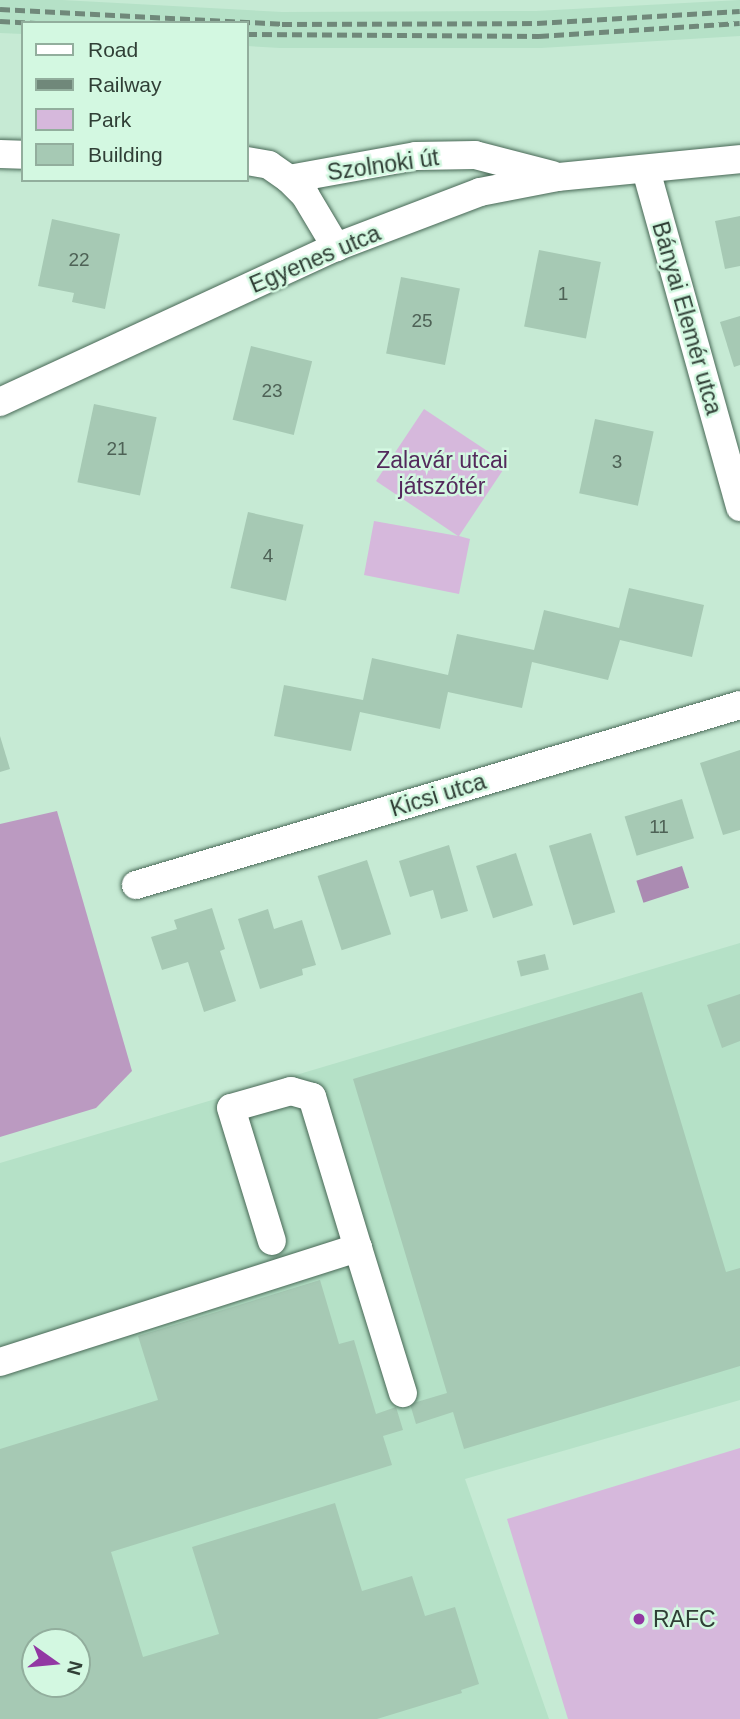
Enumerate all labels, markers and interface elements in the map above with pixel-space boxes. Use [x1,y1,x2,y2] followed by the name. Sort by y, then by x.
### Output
[21,21,248,182] legend
[88,38,138,61] text: Road
[88,73,162,96] text: Railway
[88,108,131,131] text: Park
[88,143,163,166] text: Building
[325,144,441,186] street label: Szolnoki út
[646,218,728,418] street label: Bányai Elemér utca
[245,219,385,299] street label: Egyenes utca
[68,249,90,271] house number: 22
[558,283,568,305] house number: 1
[411,310,433,332] house number: 25
[261,380,283,402] house number: 23
[106,438,128,460] house number: 21
[376,446,508,500] park label: Zalavár utcai játszótér
[612,451,622,473] house number: 3
[263,545,273,567] house number: 4
[387,767,489,823] street label: Kicsi utca
[649,816,669,838] house number: 11
[653,1605,716,1633] place label: RAFC
[631,1611,647,1627] marker: RAFC
[21,1628,91,1698] north arrow
[63,1659,87,1677] text: N

